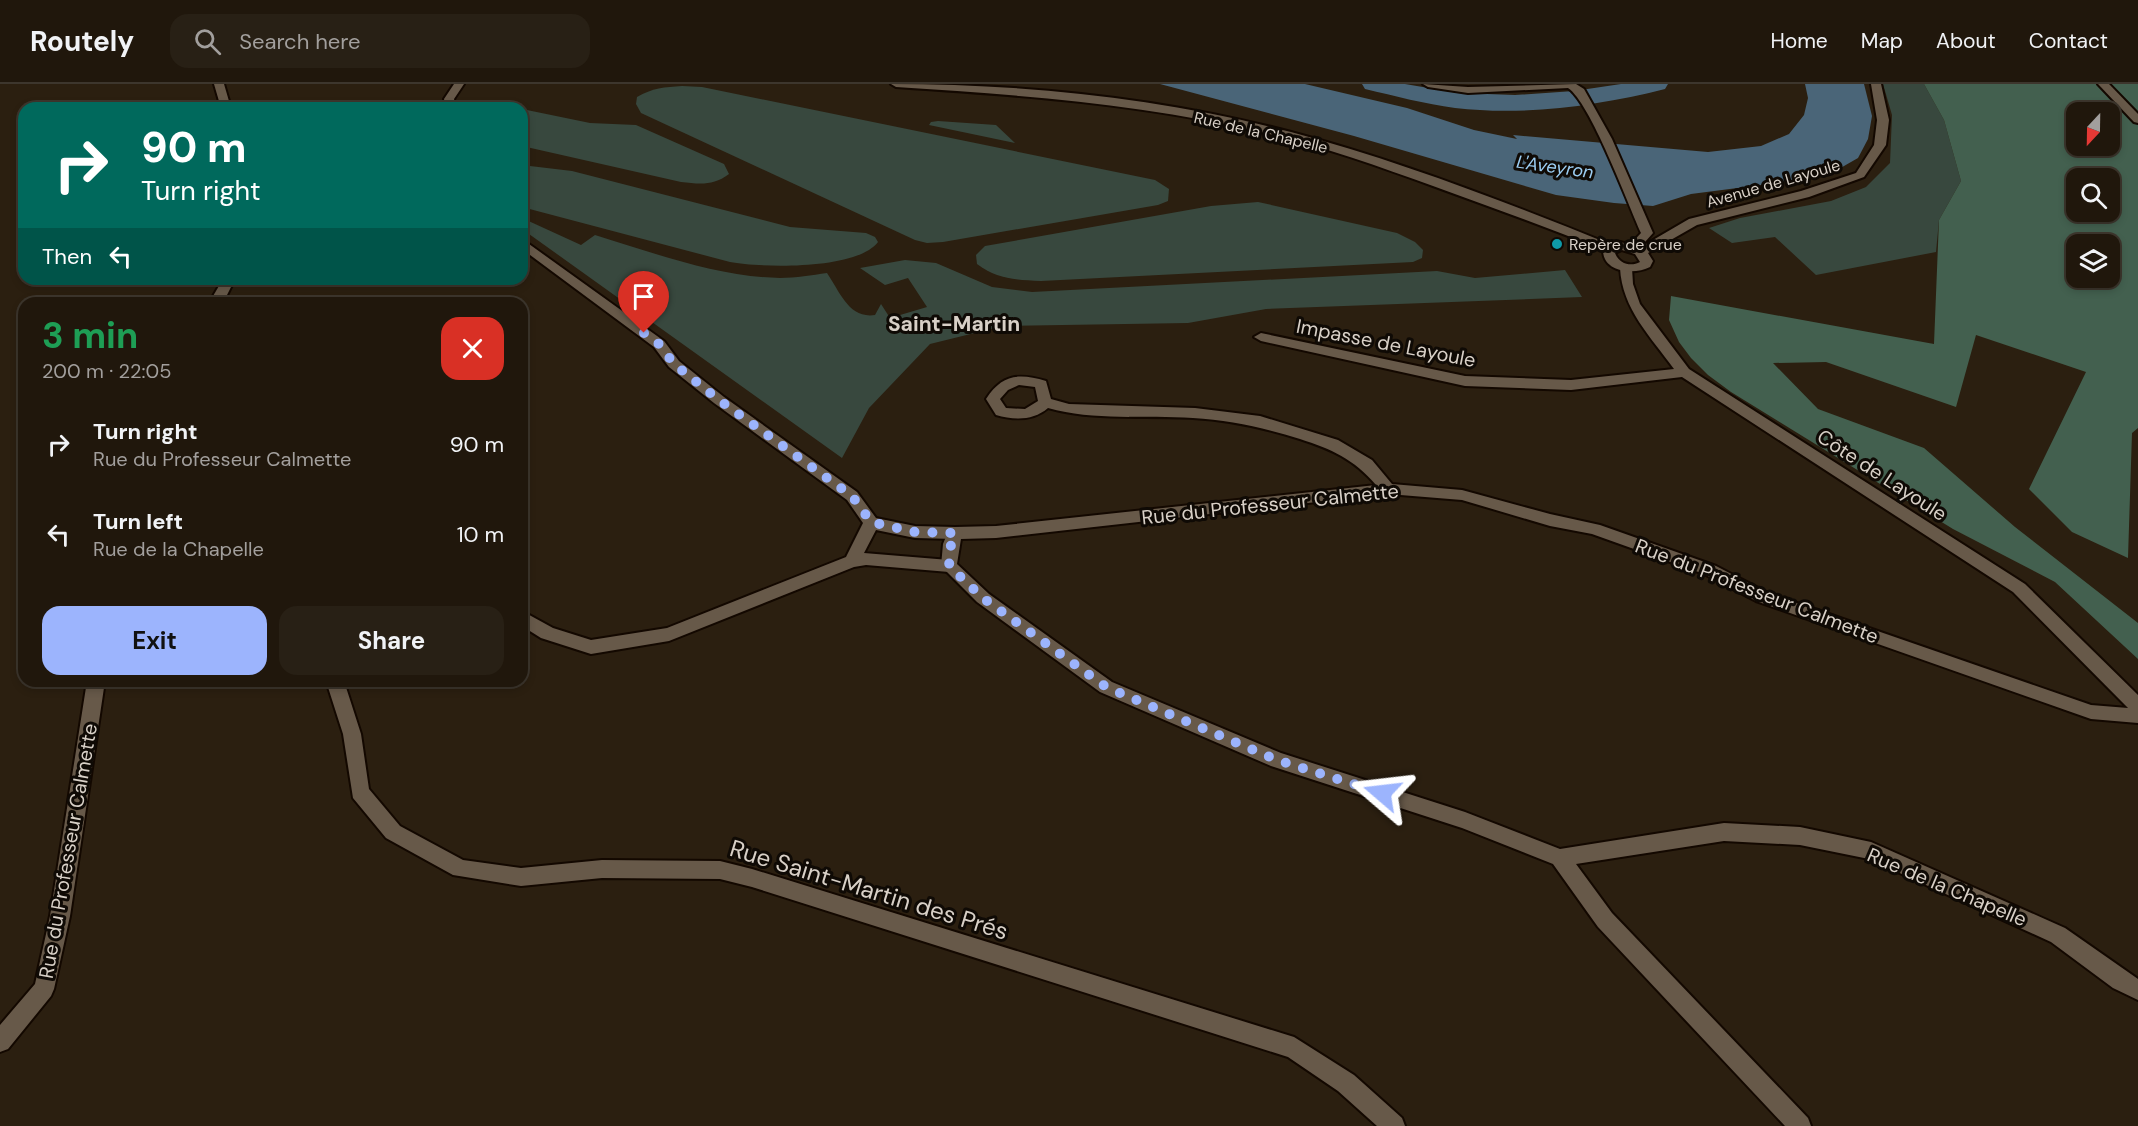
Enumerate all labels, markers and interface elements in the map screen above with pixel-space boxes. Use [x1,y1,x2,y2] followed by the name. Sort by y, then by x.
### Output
[170,14,590,68] search box
[30,23,134,60] text: Routely
[191,25,224,58] icon: search
[239,27,361,56] text: Search here
[1770,27,1828,55] text: Home
[1861,27,1903,55] text: Map
[1936,27,1996,55] text: About
[2029,27,2108,55] text: Contact
[2066,102,2120,156] north arrow
[2066,102,2120,288] map controls
[1192,107,1330,158] street label: Rue de la Chapelle
[141,120,247,175] text: 90 m
[42,126,120,204] icon: right
[1515,150,1595,184] water label: L'Aveyron
[1704,154,1843,213] street label: Avenue de Layoule
[2066,168,2120,222] button: search
[141,173,261,208] text: Turn right
[1569,234,1682,255] place label: Repère de crue
[2066,234,2120,288] button: layers
[1550,237,1564,251] marker: Repère de crue
[104,240,137,273] icon: left
[42,242,92,271] text: Then
[618,271,669,333] pin
[627,280,660,313] icon: arrive
[888,310,1020,338] district label: Saint-Martin
[42,312,138,359] text: 3 min
[1294,313,1478,373] street label: Impasse de Layoule
[441,317,504,380] button: close
[42,358,171,384] text: 200 m · 22:05
[93,417,198,446] text: Turn right
[1812,423,1952,527] street label: Côte de Layoule
[42,428,75,461] icon: right
[450,430,504,459] text: 90 m
[93,446,351,472] text: Rue du Professeur Calmette
[1140,478,1400,530] street label: Rue du Professeur Calmette
[93,507,183,536] text: Turn left
[42,518,75,551] icon: left
[457,520,504,549] text: 10 m
[1632,533,1882,649] street label: Rue du Professeur Calmette
[93,536,264,562] text: Rue de la Chapelle
[42,606,267,675] button: Exit
[279,606,504,675] button: Share
[33,721,103,981] street label: Rue du Professeur Calmette
[1350,761,1414,825] position arrow
[726,832,1012,947] street label: Rue Saint-Martin des Prés
[1863,842,2031,932] street label: Rue de la Chapelle

